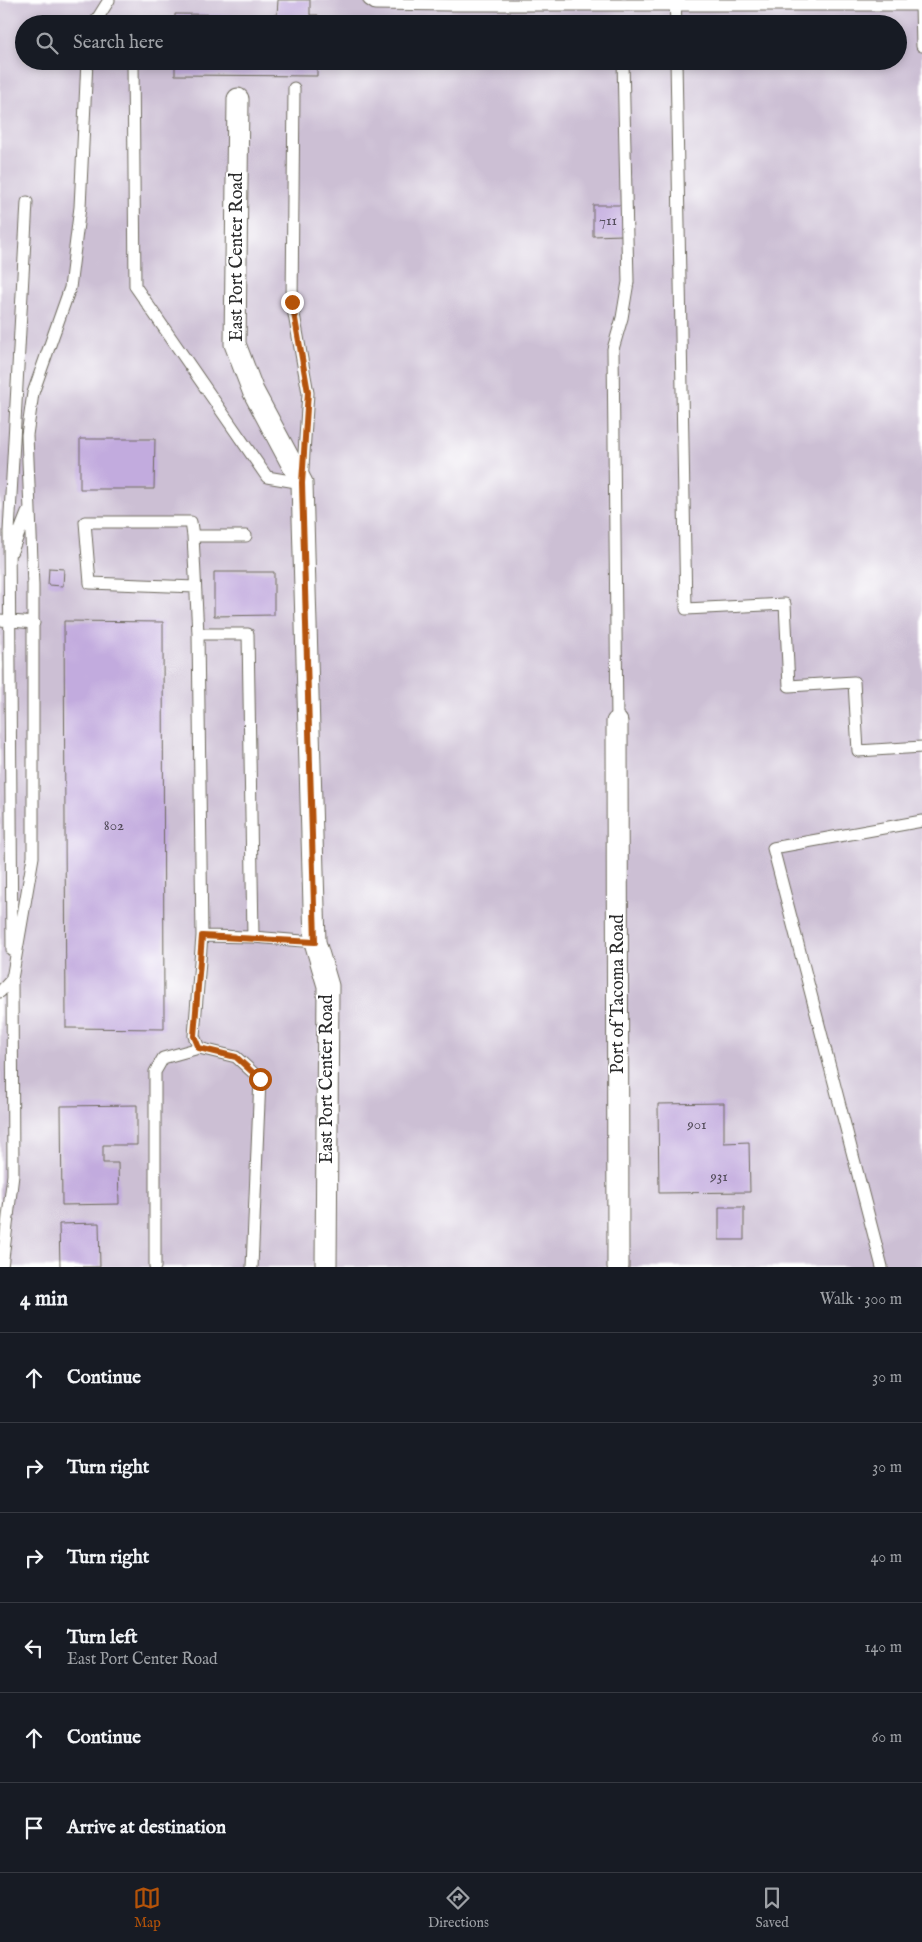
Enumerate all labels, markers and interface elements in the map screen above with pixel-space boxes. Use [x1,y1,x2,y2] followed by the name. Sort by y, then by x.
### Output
[15,15,907,70] search box
[33,29,61,57] icon: search
[73,31,164,55] text: Search here
[226,172,249,342] street label: East Port Center Road
[599,211,617,230] house number: 711
[281,291,304,314] route end
[104,816,124,835] house number: 802
[607,914,630,1074] street label: Port of Tacoma Road
[316,994,339,1164] street label: East Port Center Road
[249,1068,272,1091] route start
[686,1115,707,1134] house number: 901
[709,1167,728,1186] house number: 931
[20,1286,68,1313] text: 4 min
[820,1290,902,1310] text: Walk · 300 m
[20,1364,48,1392] icon: ahead
[67,1366,141,1390] text: Continue
[872,1368,902,1388] text: 30 m
[20,1454,48,1482] icon: right
[67,1456,149,1480] text: Turn right
[872,1458,902,1478] text: 30 m
[20,1544,48,1572] icon: right
[67,1546,149,1570] text: Turn right
[870,1548,902,1568] text: 40 m
[67,1626,138,1650] text: Turn left
[20,1634,48,1662] icon: left
[864,1638,902,1658] text: 140 m
[67,1650,218,1670] text: East Port Center Road
[20,1724,48,1752] icon: ahead
[67,1726,141,1750] text: Continue
[872,1728,902,1748] text: 60 m
[20,1814,48,1842] icon: arrive
[67,1816,226,1840] text: Arrive at destination
[133,1884,161,1932] tab: Map
[428,1884,489,1932] tab: Directions
[756,1884,789,1932] tab: Saved

